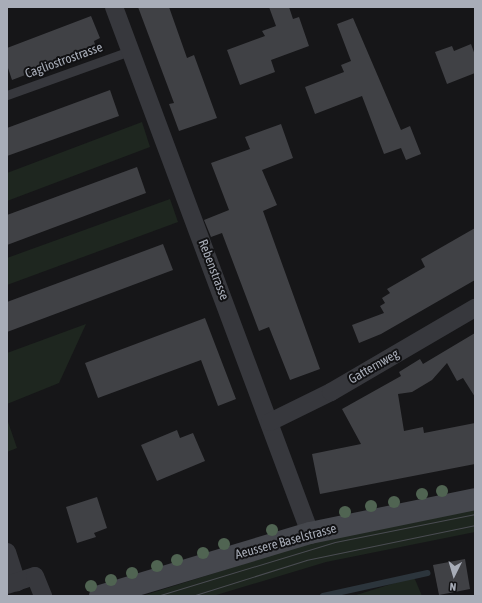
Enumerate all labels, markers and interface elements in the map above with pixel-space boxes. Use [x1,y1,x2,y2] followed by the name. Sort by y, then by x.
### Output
[23,40,105,82] street label: Cagliostrostrasse
[194,237,232,303] street label: Rebenstrasse
[346,346,402,388] street label: Gatternweg
[234,521,338,563] street label: Aeussere Baselstrasse
[434,555,474,595] north arrow
[449,581,457,593] text: N

